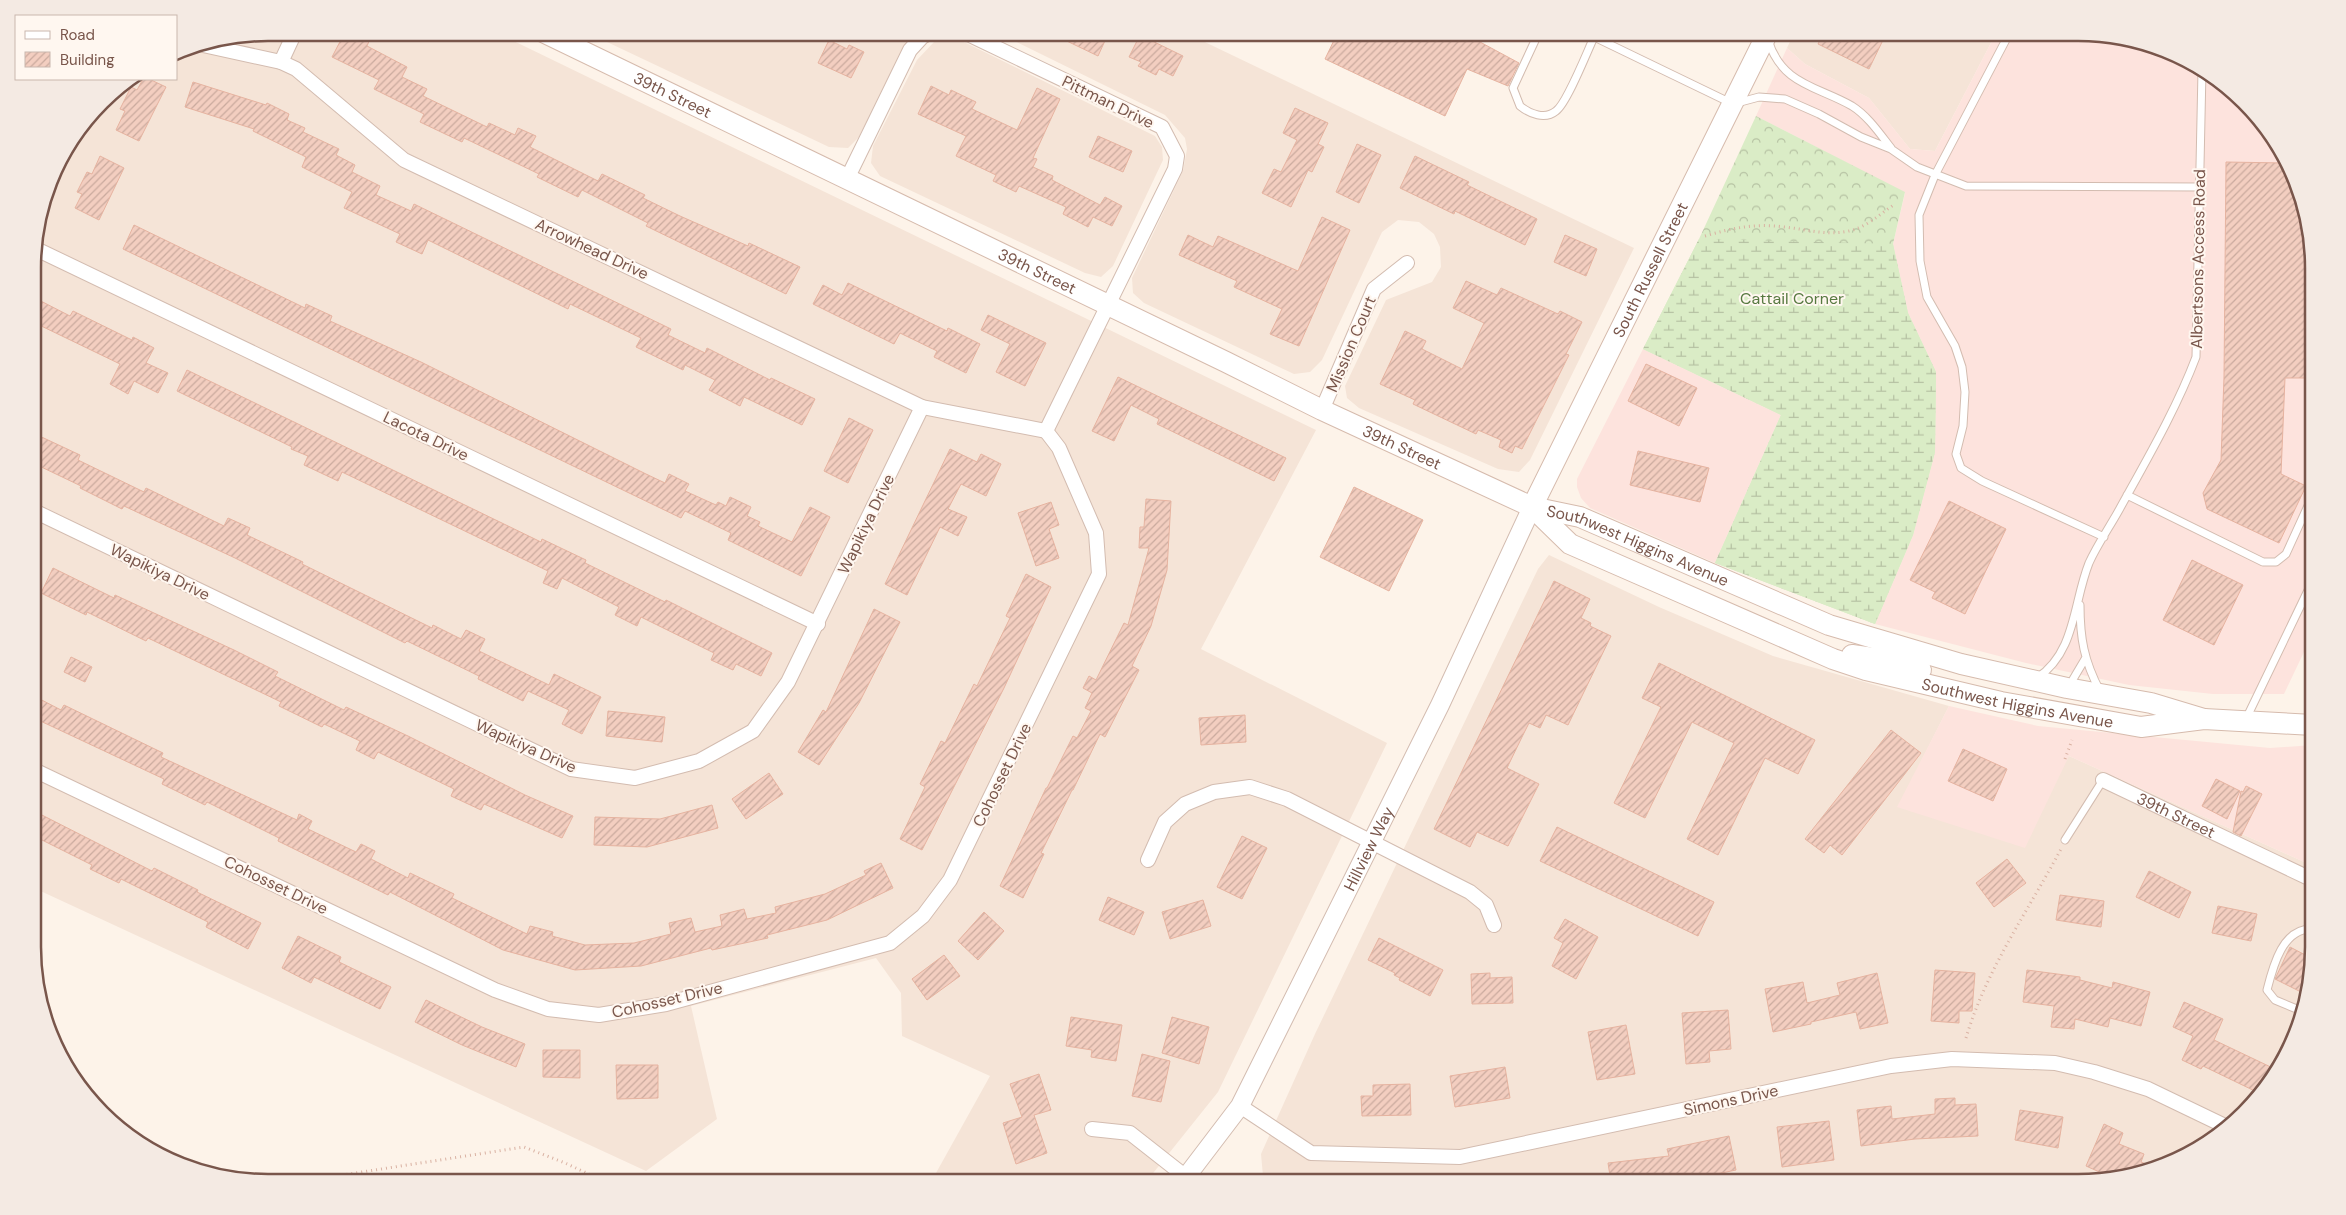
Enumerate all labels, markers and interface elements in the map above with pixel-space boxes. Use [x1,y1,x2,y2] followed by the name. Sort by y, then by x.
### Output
[15,15,178,80] legend
[60,25,95,45] text: Road
[60,50,115,70] text: Building
[630,67,715,122] street label: 39th Street
[1058,71,1158,133] street label: Pittman Drive
[2186,169,2210,349] street label: Albertsons Access Road
[1607,199,1692,341] street label: South Russell Street
[532,214,652,284] street label: Arrowhead Drive
[995,243,1080,299] street label: 39th Street
[1740,288,1844,309] park label: Cattail Corner
[1321,293,1381,395] street label: Mission Court
[380,406,472,466] street label: Lacota Drive
[1359,420,1445,474] street label: 39th Street
[833,471,899,577] street label: Wapikiya Drive
[1545,500,1732,591] street label: Southwest Higgins Avenue
[107,539,213,605] street label: Wapikiya Drive
[1920,673,2115,732] street label: Southwest Higgins Avenue
[472,714,580,778] street label: Wapikiya Drive
[968,720,1036,830] street label: Cohosset Drive
[2134,787,2219,842] street label: 39th Street
[1339,803,1398,894] street label: Hillview Way
[221,851,331,919] street label: Cohosset Drive
[610,977,724,1023] street label: Cohosset Drive
[1682,1080,1780,1120] street label: Simons Drive

